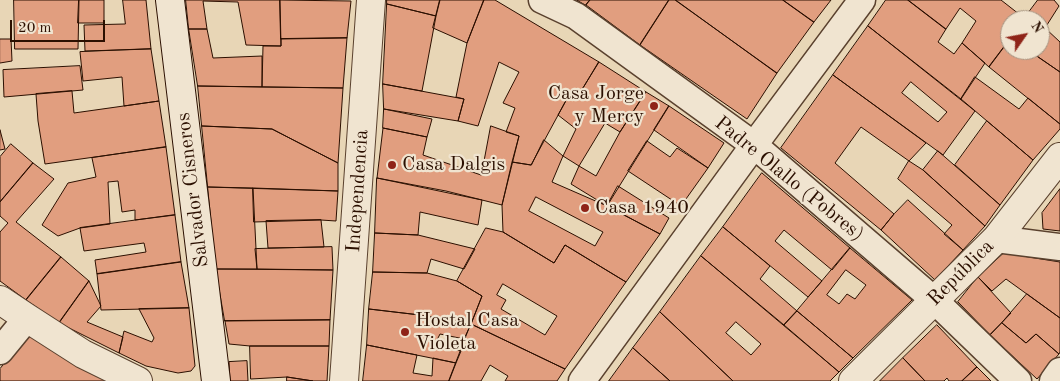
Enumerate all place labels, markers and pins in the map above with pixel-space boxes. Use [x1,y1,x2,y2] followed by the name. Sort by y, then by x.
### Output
[548,82,644,129] place label: Casa Jorge y Mercy
[648,100,660,112] marker: Casa Jorge y Mercy
[402,153,505,177] place label: Casa Dalgis
[386,159,398,171] marker: Casa Dalgis
[595,196,689,220] place label: Casa 1940
[579,202,591,214] marker: Casa 1940
[415,309,519,356] place label: Hostal Casa Violeta
[399,326,411,338] marker: Hostal Casa Violeta

